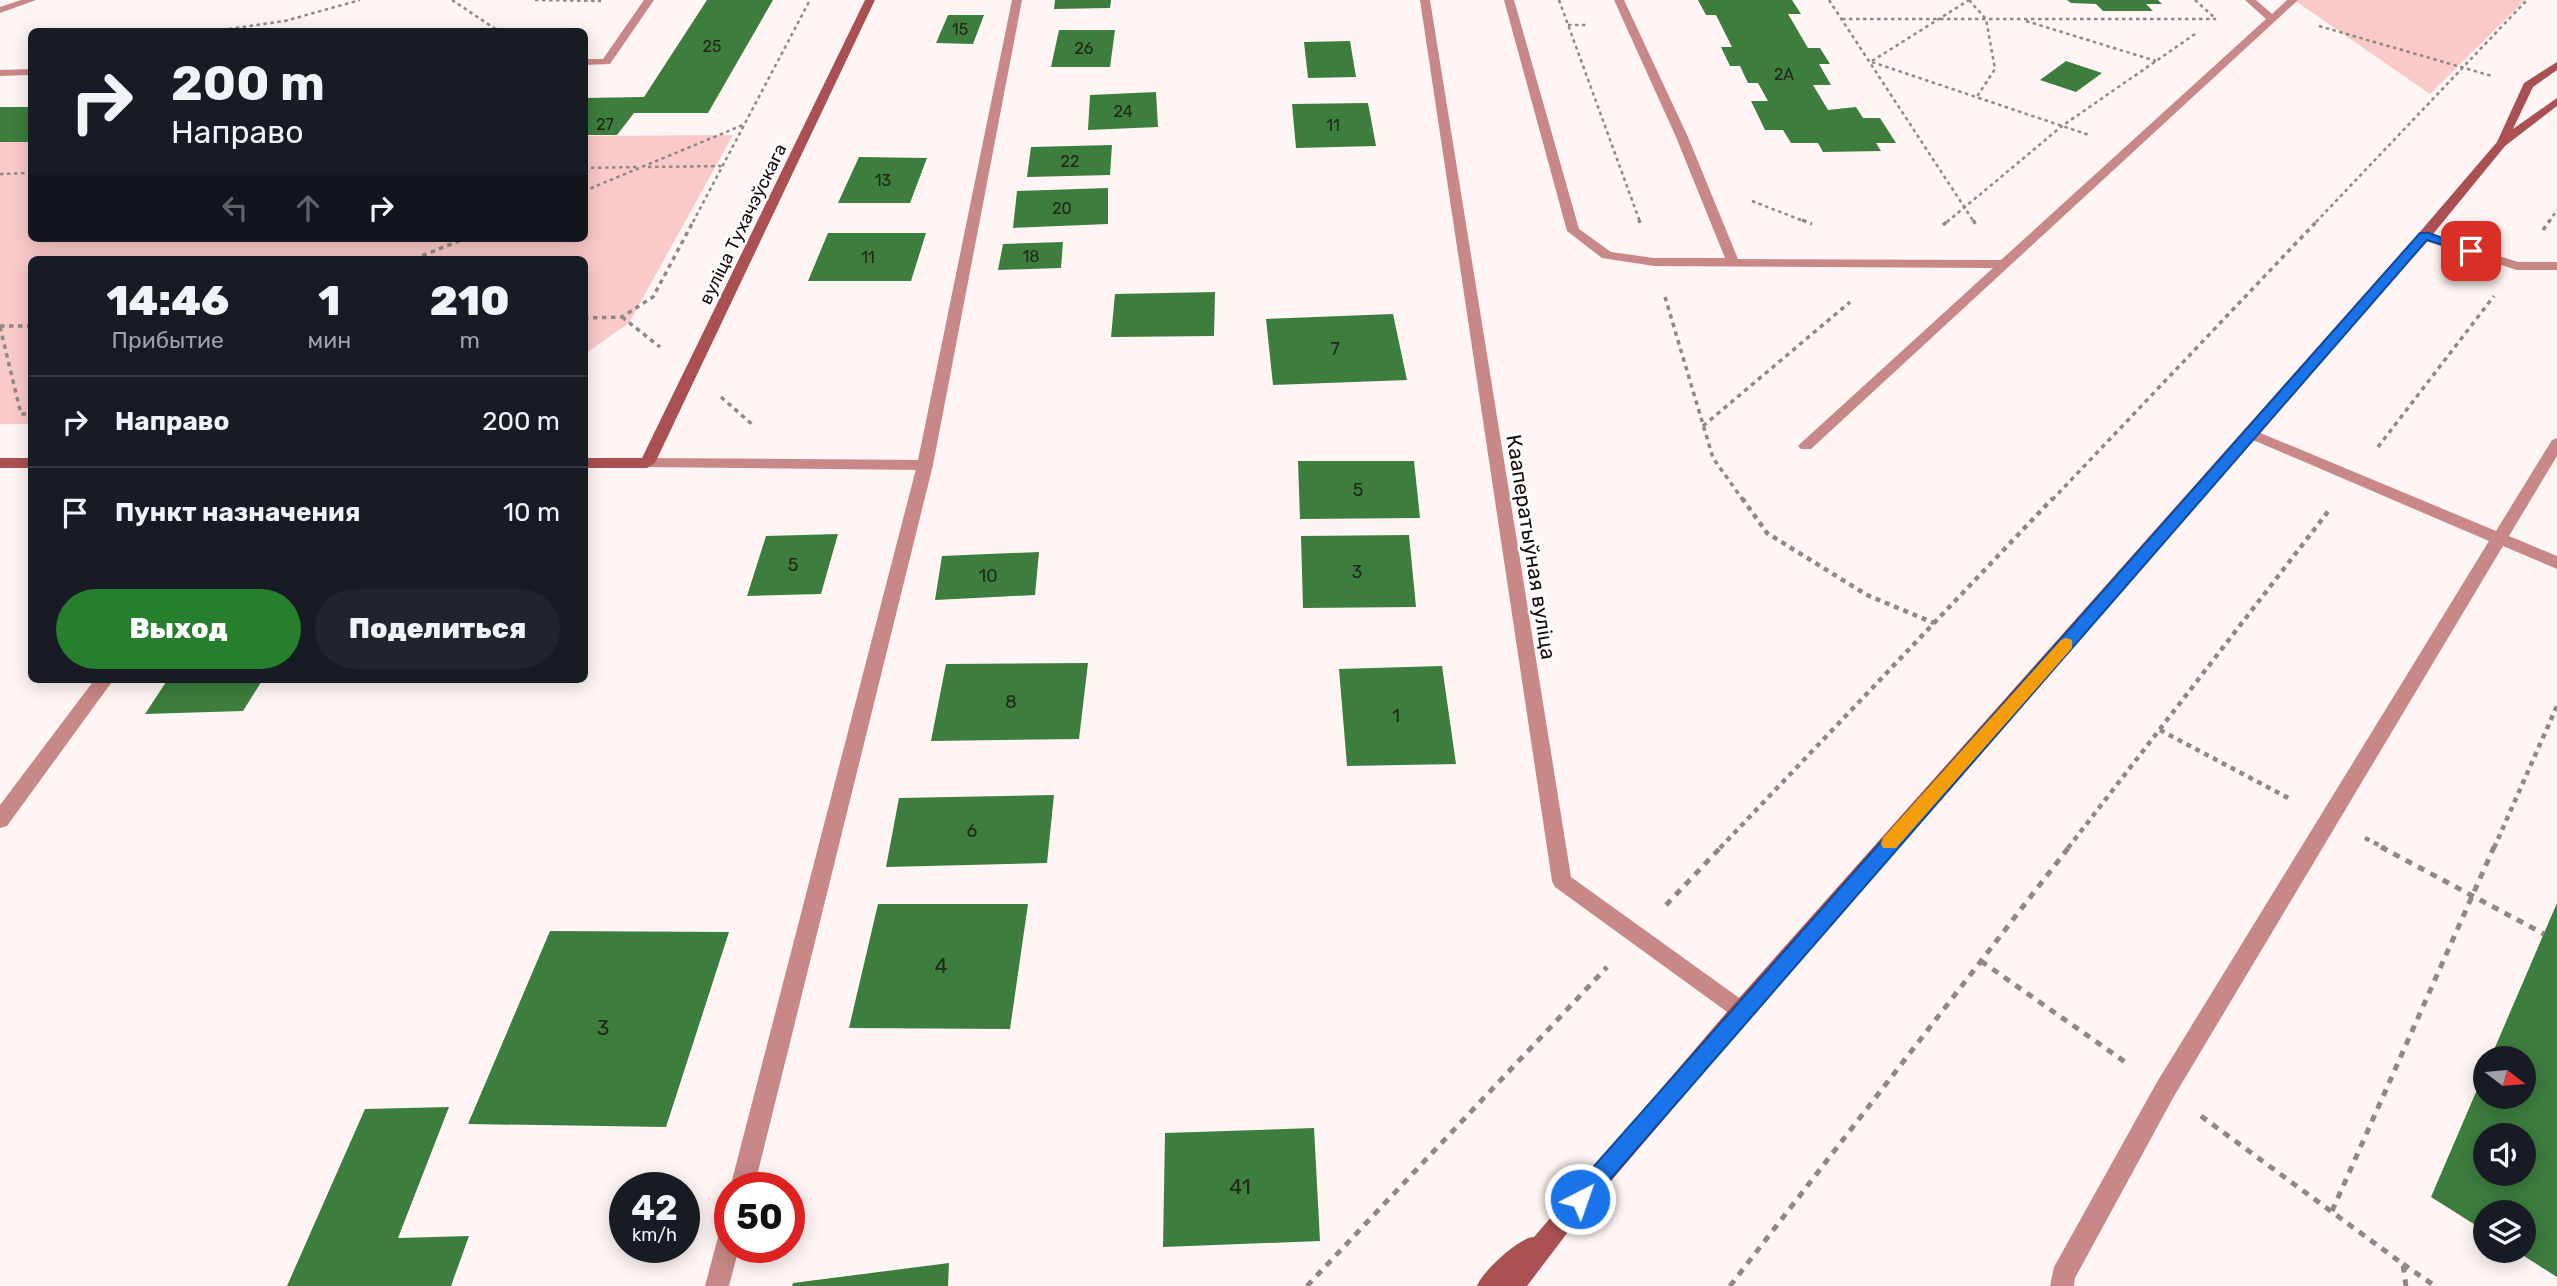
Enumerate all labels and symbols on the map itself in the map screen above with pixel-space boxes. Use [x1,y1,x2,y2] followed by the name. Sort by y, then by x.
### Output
[952,20,968,39] house number: 15
[703,37,721,56] house number: 25
[1074,39,1094,58] house number: 26
[1774,65,1794,84] house number: 2А
[1113,102,1133,121] house number: 24
[596,115,614,134] house number: 27
[1326,116,1340,135] house number: 11
[695,140,791,308] street label: вуліца Тухачэўскага
[1061,152,1079,171] house number: 22
[875,171,891,190] house number: 13
[1052,199,1072,218] house number: 20
[2441,221,2501,281] pin
[1022,247,1040,266] house number: 18
[861,248,875,267] house number: 11
[1330,338,1340,360] house number: 7
[1501,433,1562,661] street label: Кааператыўная вуліца
[1353,479,1363,501] house number: 5
[788,554,798,576] house number: 5
[1352,561,1362,583] house number: 3
[978,565,998,587] house number: 10
[1005,691,1017,713] house number: 8
[1392,705,1400,727] house number: 1
[967,820,978,842] house number: 6
[934,953,948,978] house number: 4
[597,1015,609,1040] house number: 3
[2473,1046,2536,1110] north arrow
[1543,1162,1617,1236] position arrow
[714,1172,805,1263] speed limit sign: 50
[1229,1174,1251,1199] house number: 41

